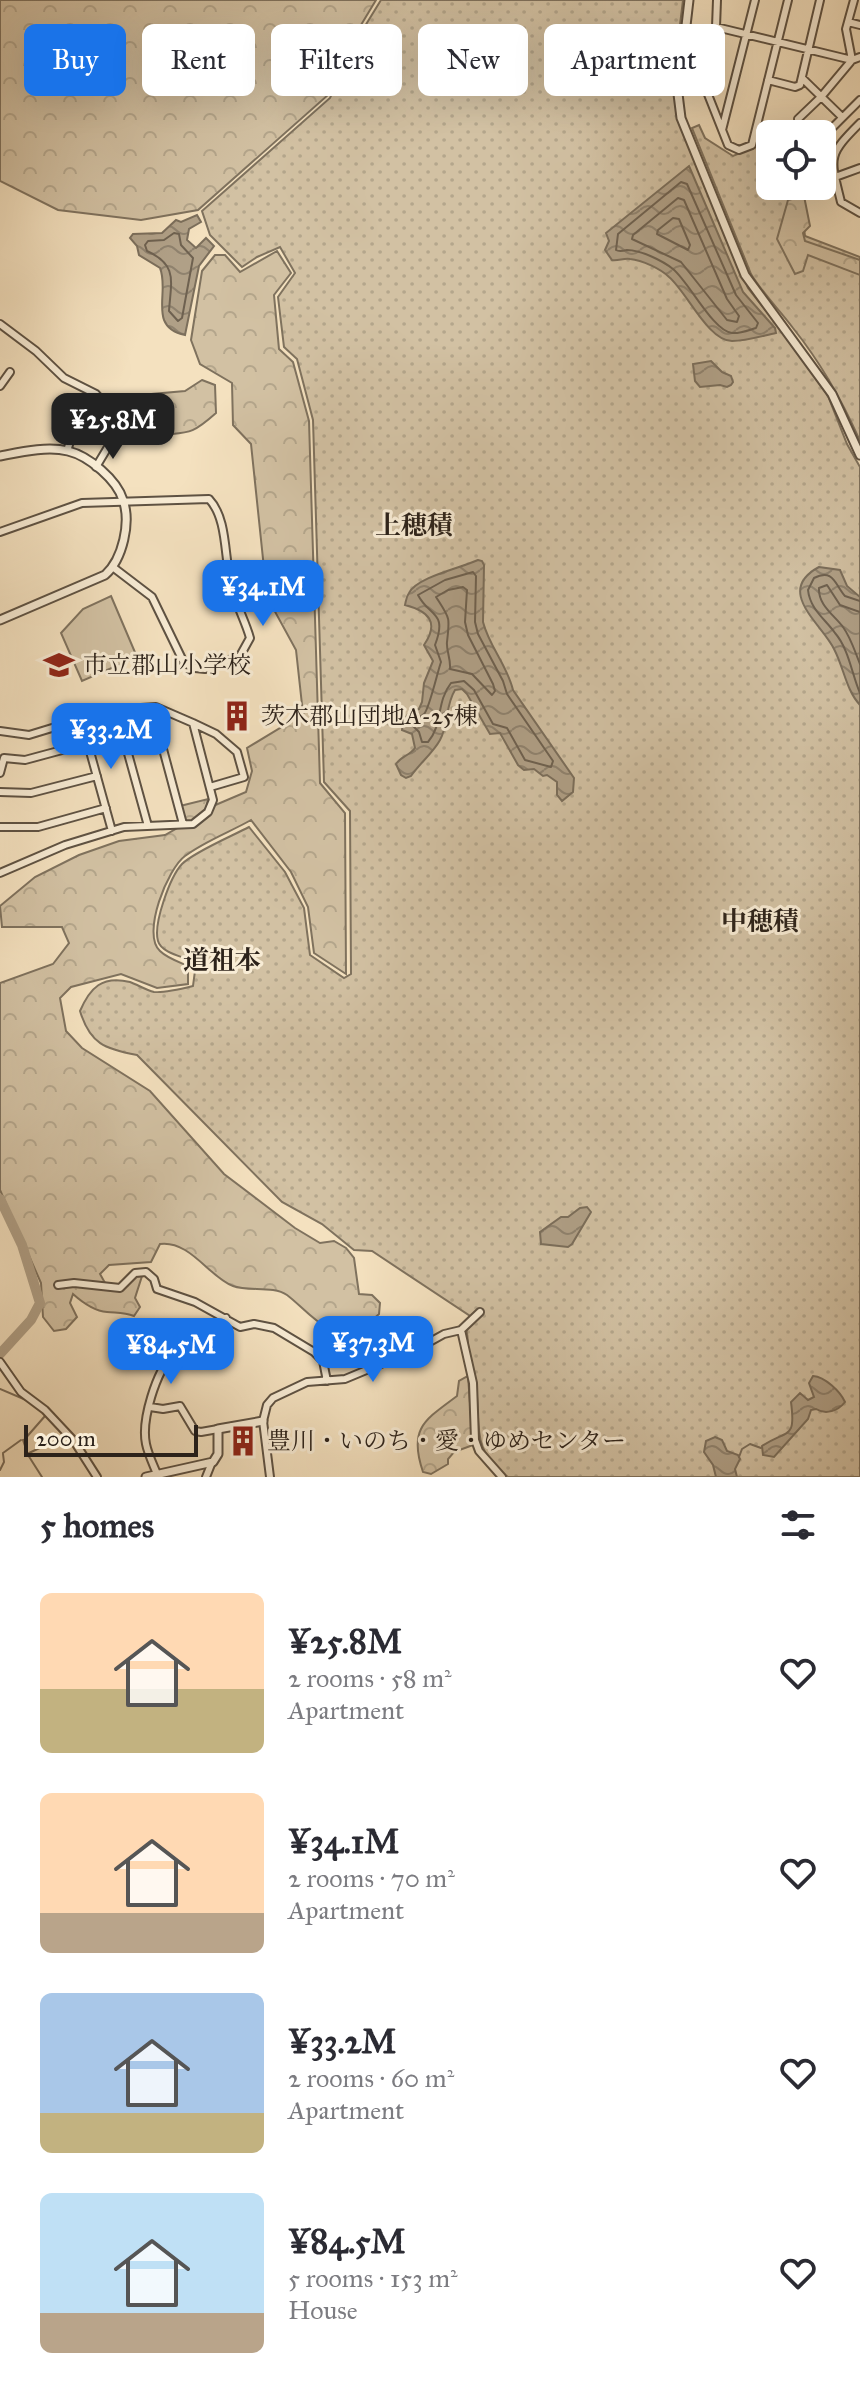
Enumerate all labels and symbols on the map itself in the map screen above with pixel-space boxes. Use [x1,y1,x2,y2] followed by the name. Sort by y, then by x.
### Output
[48,393,178,461] pin: ¥25.8M
[375,509,453,541] district label: 上穂積
[198,560,328,628] pin: ¥34.1M
[42,648,76,682] school or university icon: 市立郡山小学校
[83,650,251,680] place label: 市立郡山小学校
[220,699,254,733] building icon: 茨木郡山団地A-25棟
[261,701,478,731] place label: 茨木郡山団地A-25棟
[46,703,176,771] pin: ¥33.2M
[721,905,799,937] district label: 中穂積
[183,944,261,976] district label: 道祖本
[308,1316,438,1384] pin: ¥37.3M
[106,1318,236,1386] pin: ¥84.5M
[24,1421,198,1457] scale bar
[226,1424,260,1458] building icon: 豊川・いのち・愛・ゆめセンター
[267,1426,626,1456] place label: 豊川・いのち・愛・ゆめセンター

